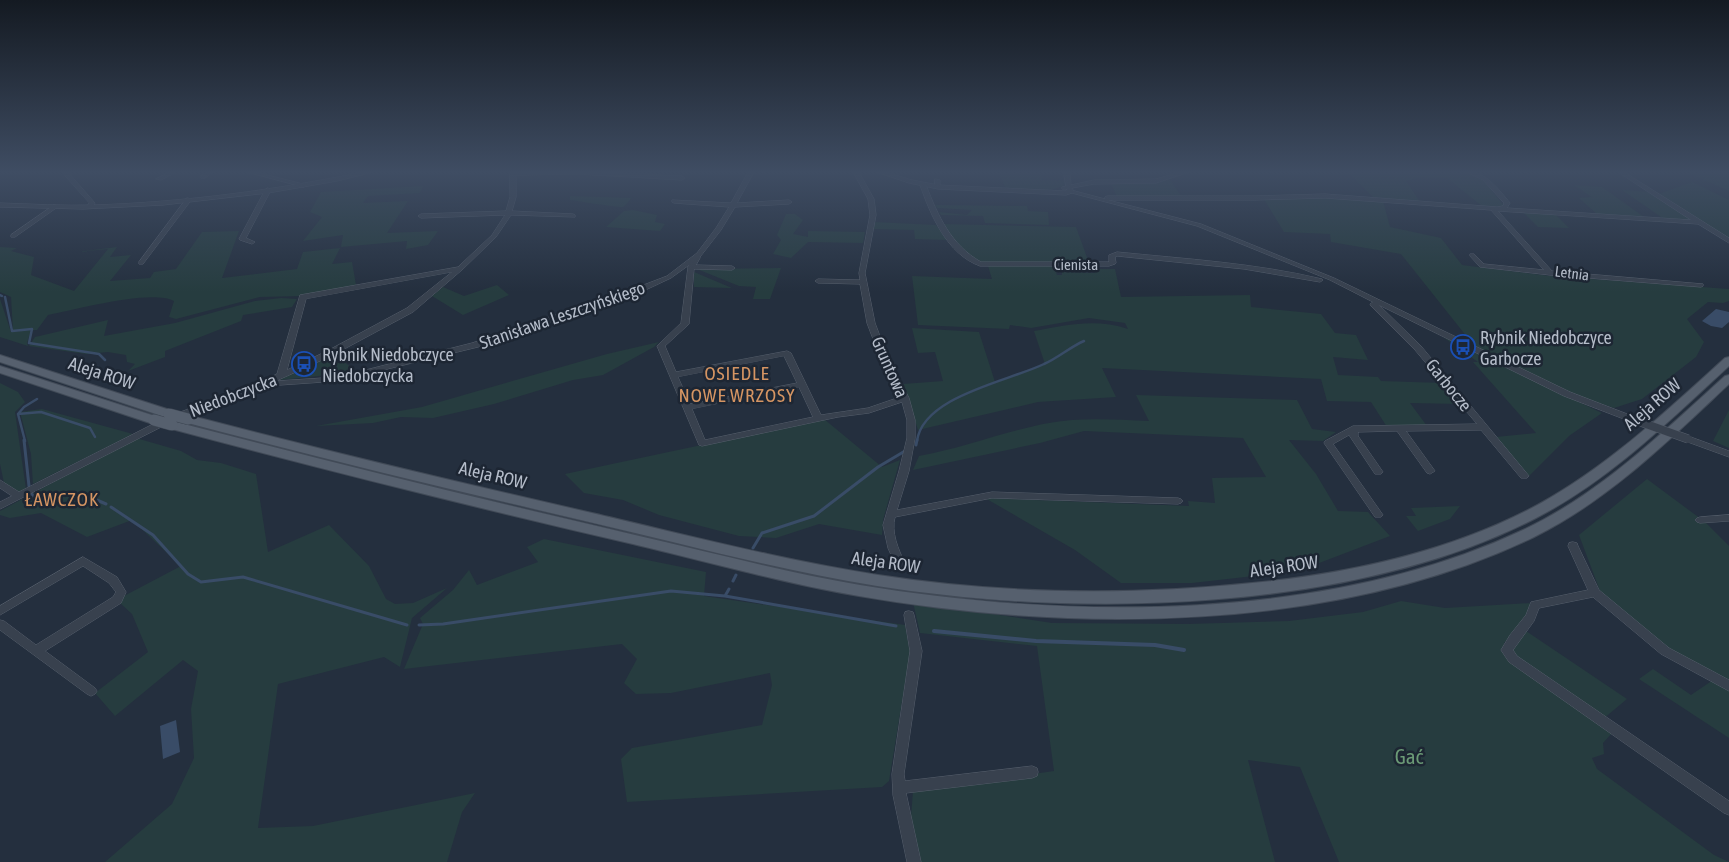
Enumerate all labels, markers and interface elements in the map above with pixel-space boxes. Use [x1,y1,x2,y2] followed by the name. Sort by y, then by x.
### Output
[1054,256,1098,273] street label: Cienista
[1554,262,1590,284] street label: Letnia
[476,277,648,353] street label: Stanisława Leszczyńskiego
[1480,327,1612,369] place label: Rybnik Niedobczyce Garbocze
[867,333,913,401] street label: Gruntowa
[1450,334,1476,360] bus stop icon: Rybnik Niedobczyce Garbocze
[322,344,454,386] place label: Rybnik Niedobczyce Niedobczycka
[291,351,317,377] bus stop icon: Rybnik Niedobczyce Niedobczycka
[66,352,138,394] street label: Aleja ROW
[1422,355,1476,415] street label: Garbocze
[679,362,795,406] district label: OSIEDLE NOWE WRZOSY
[186,369,280,421] street label: Niedobczycka
[1619,374,1685,434] street label: Aleja ROW
[457,457,529,493] street label: Aleja ROW
[25,488,99,510] district label: ŁAWCZOK
[850,547,922,577] street label: Aleja ROW
[1248,551,1320,581] street label: Aleja ROW
[1395,744,1424,768] park label: Gać

